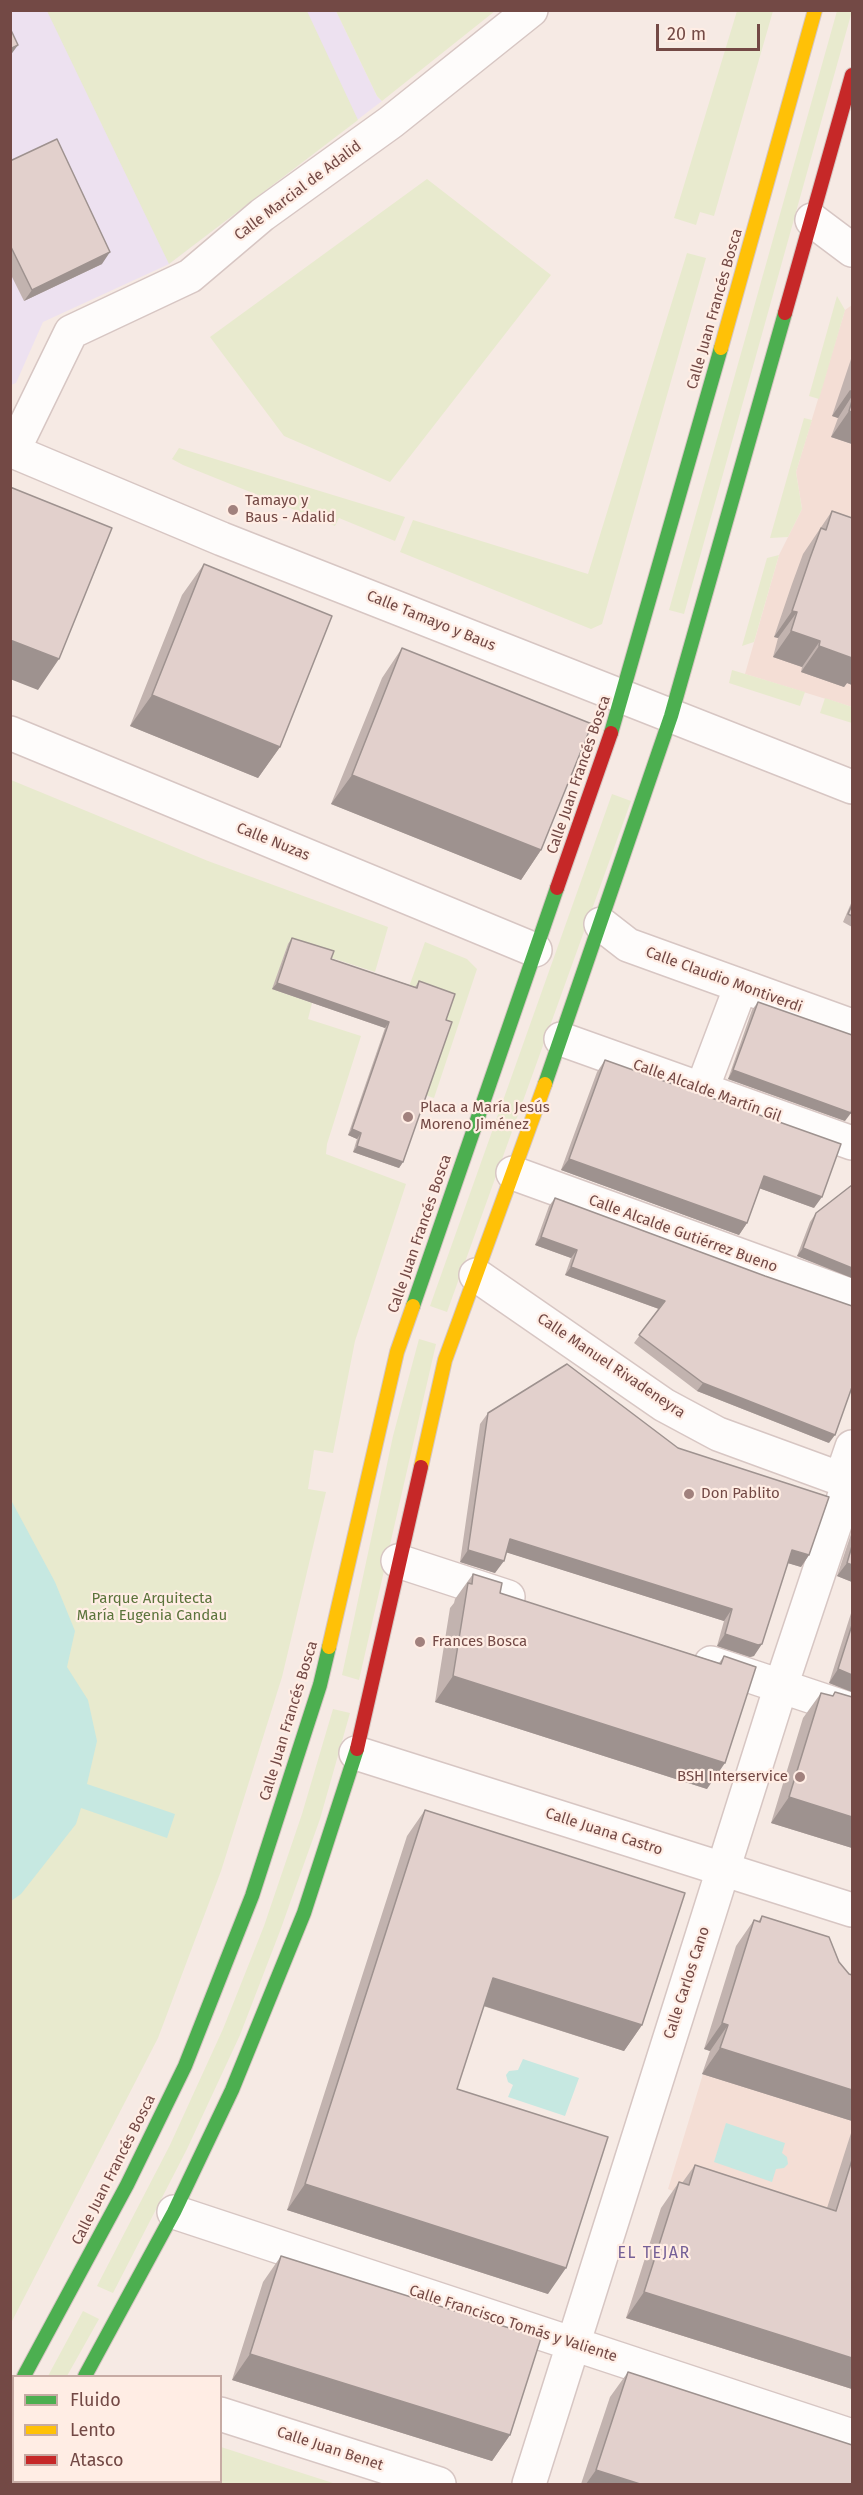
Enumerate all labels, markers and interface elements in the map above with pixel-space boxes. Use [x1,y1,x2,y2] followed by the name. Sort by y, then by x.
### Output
[659,12,762,50] scale bar
[667,23,706,45] text: 20 m
[231,137,365,245] street label: Calle Marcial de Adalid
[683,226,747,392] street label: Calle Juan Francés Bosca
[245,492,335,527] place label: Tamayo y Baus - Adalid
[226,503,240,517] marker: Tamayo y Baus - Adalid
[364,587,498,655] street label: Calle Tamayo y Baus
[543,693,615,857] street label: Calle Juan Francés Bosca
[234,819,312,865] street label: Calle Nuzas
[643,943,805,1017] street label: Calle Claudio Montiverdi
[630,1056,784,1126] street label: Calle Alcalde Martín Gil
[420,1099,550,1134] place label: Placa a María Jesús Moreno Jiménez
[401,1110,415,1124] marker: Placa a María Jesús Moreno Jiménez
[384,1152,456,1316] street label: Calle Juan Francés Bosca
[586,1191,780,1277] street label: Calle Alcalde Gutiérrez Bueno
[534,1310,688,1422] street label: Calle Manuel Rivadeneyra
[701,1485,780,1503] place label: Don Pablito
[682,1487,696,1501] marker: Don Pablito
[77,1590,227,1625] park label: Parque Arquitecta María Eugenia Candau
[432,1633,527,1651] place label: Frances Bosca
[413,1635,427,1649] marker: Frances Bosca
[256,1639,322,1803] street label: Calle Juan Francés Bosca
[677,1768,788,1786] place label: BSH Interservice
[793,1770,807,1784] marker: BSH Interservice
[543,1805,665,1859] street label: Calle Juana Castro
[660,1924,714,2042] street label: Calle Carlos Cano
[68,2092,160,2248] street label: Calle Juan Francés Bosca
[617,2244,691,2264] district label: EL TEJAR
[407,2282,619,2366] street label: Calle Francisco Tomás y Valiente
[12,2375,222,2483] legend
[70,2389,121,2411] text: Fluido
[70,2419,116,2441] text: Lento
[274,2423,386,2475] street label: Calle Juan Benet
[70,2449,123,2471] text: Atasco

